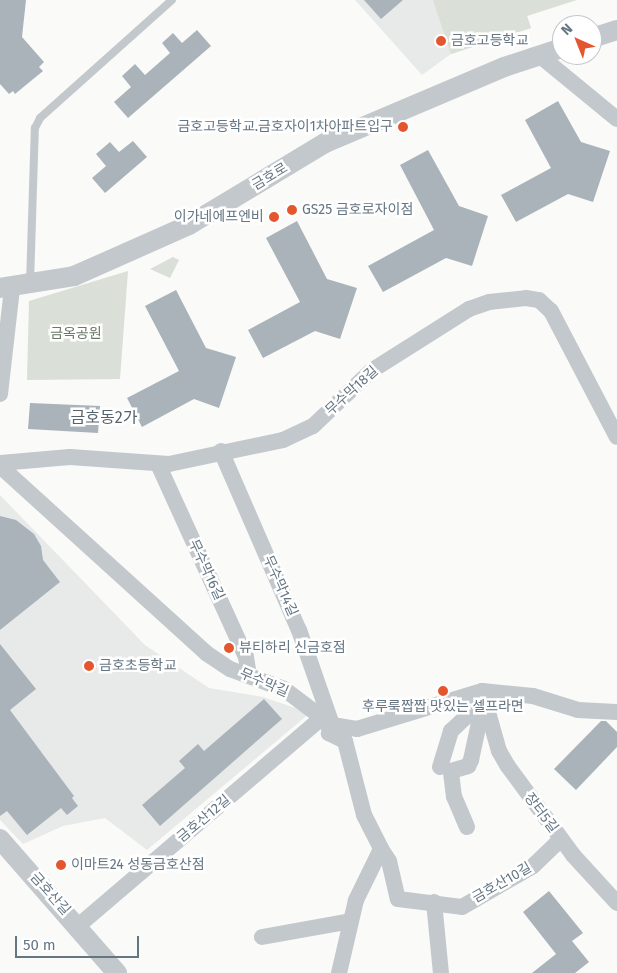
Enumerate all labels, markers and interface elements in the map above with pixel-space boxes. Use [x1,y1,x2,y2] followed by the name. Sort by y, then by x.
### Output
[552,15,602,65] north arrow
[558,20,576,39] text: N
[451,33,528,49] place label: 금호고등학교
[435,35,447,47] marker: 금호고등학교
[177,119,393,135] place label: 금호고등학교.금호자이1차아파트입구
[397,121,409,133] marker: 금호고등학교.금호자이1차아파트입구
[249,160,291,194] street label: 금호로
[302,202,413,218] place label: GS25 금호로자이점
[286,204,298,216] marker: GS25 금호로자이점
[174,209,264,225] place label: 이가네에프엔비
[268,211,280,223] marker: 이가네에프엔비
[50,326,102,342] park label: 금옥공원
[322,363,382,419] street label: 무수막18길
[71,408,137,428] district label: 금호동2가
[185,537,227,603] street label: 무수막16길
[259,553,301,619] street label: 무수막14길
[239,640,346,656] place label: 뷰티하리 신금호점
[223,642,235,654] marker: 뷰티하리 신금호점
[99,658,176,674] place label: 금호초등학교
[83,660,95,672] marker: 금호초등학교
[237,665,291,701] street label: 무수막길
[437,685,449,697] marker: 후루룩짭짭 맛있는 셀프라면
[362,699,524,715] place label: 후루룩짭짭 맛있는 셀프라면
[521,790,561,836] street label: 장터5길
[174,792,234,846] street label: 금호산12길
[71,857,205,873] place label: 이마트24 성동금호산점
[55,859,67,871] marker: 이마트24 성동금호산점
[469,859,535,907] street label: 금호산10길
[27,869,73,919] street label: 금호산길
[18,926,141,958] scale bar
[23,936,56,954] text: 50 m

